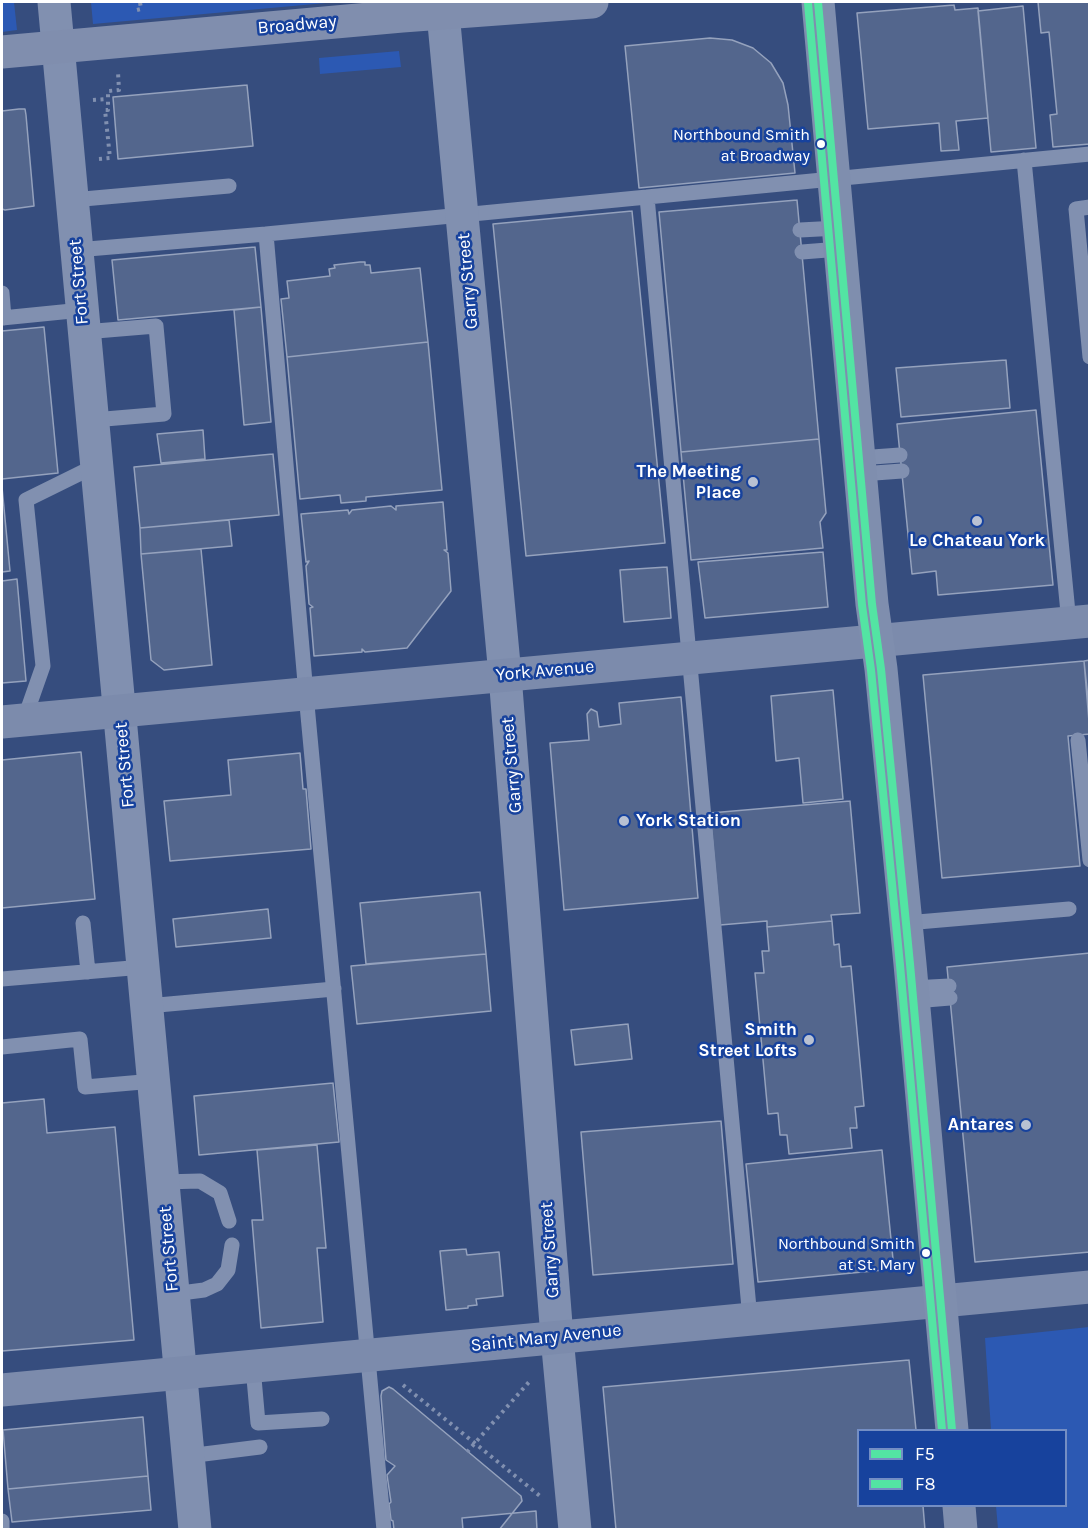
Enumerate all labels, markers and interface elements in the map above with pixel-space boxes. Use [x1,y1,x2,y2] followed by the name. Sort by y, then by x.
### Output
[256,11,338,39] street label: Broadway
[673,125,810,163] place label: Northbound Smith at Broadway
[815,138,827,150] marker: Northbound Smith at Broadway
[453,232,483,330] street label: Garry Street
[65,238,93,326] street label: Fort Street
[637,461,741,504] place label: The Meeting Place
[746,475,760,489] marker: The Meeting Place
[970,514,984,528] marker: Le Chateau York
[909,530,1045,552] place label: Le Chateau York
[495,656,595,686] street label: York Avenue
[497,716,527,814] street label: Garry Street
[111,721,139,809] street label: Fort Street
[636,810,741,832] place label: York Station
[617,814,631,828] marker: York Station
[698,1019,797,1062] place label: Smith Street Lofts
[802,1033,816,1047] marker: Smith Street Lofts
[948,1114,1014,1136] place label: Antares
[1019,1118,1033,1132] marker: Antares
[536,1201,564,1299] street label: Garry Street
[155,1205,183,1293] street label: Fort Street
[778,1234,915,1272] place label: Northbound Smith at St. Mary
[920,1247,932,1259] marker: Northbound Smith at St. Mary
[469,1319,623,1357] street label: Saint Mary Avenue
[857,1429,1067,1507] legend
[915,1443,935,1465] text: F5
[915,1473,936,1495] text: F8

